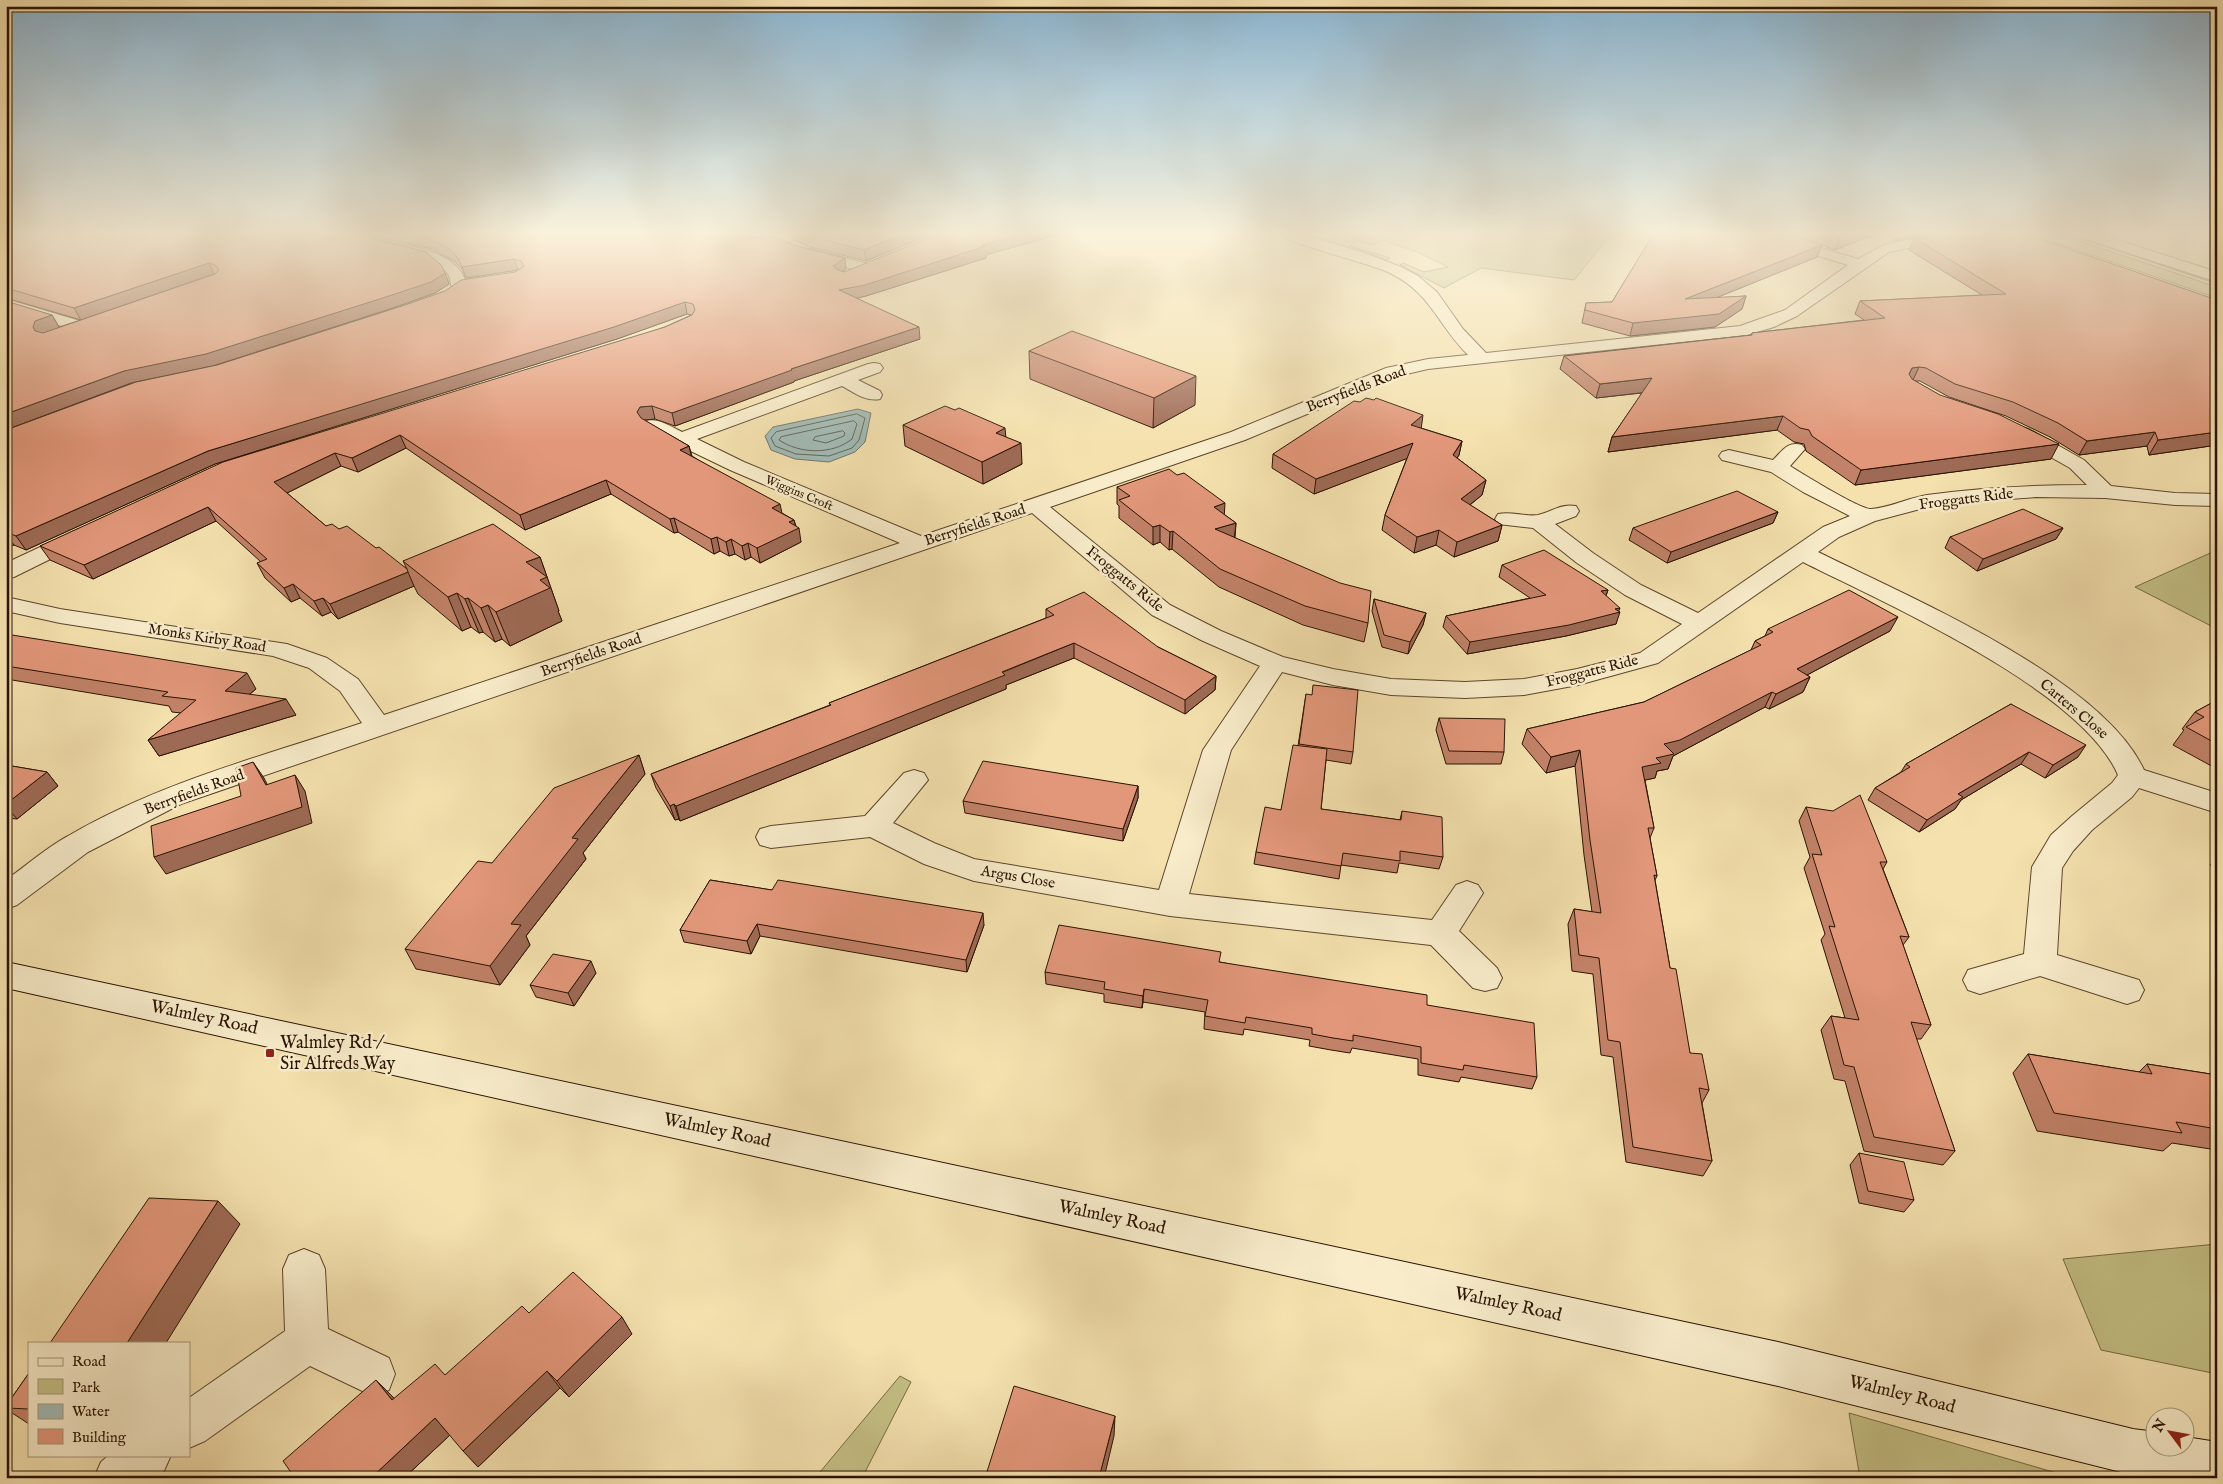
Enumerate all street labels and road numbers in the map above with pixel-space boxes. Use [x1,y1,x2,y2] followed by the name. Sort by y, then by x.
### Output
[1303,361,1410,417] street label: Berryfields Road
[763,472,835,514] street label: Wiggins Croft
[1918,484,2014,514] street label: Froggatts Ride
[922,499,1029,550] street label: Berryfields Road
[1082,542,1168,616] street label: Froggatts Ride
[147,619,268,657] street label: Monks Kirby Road
[538,629,645,681] street label: Berryfields Road
[1544,650,1640,692] street label: Froggatts Ride
[2036,675,2112,743] street label: Carters Close
[141,765,248,819] street label: Berryfields Road
[978,861,1057,893] street label: Argus Close
[148,995,260,1041] street label: Walmley Road
[661,1108,773,1154] street label: Walmley Road
[1056,1195,1168,1241] street label: Walmley Road
[1452,1282,1564,1328] street label: Walmley Road
[1846,1371,1958,1419] street label: Walmley Road

